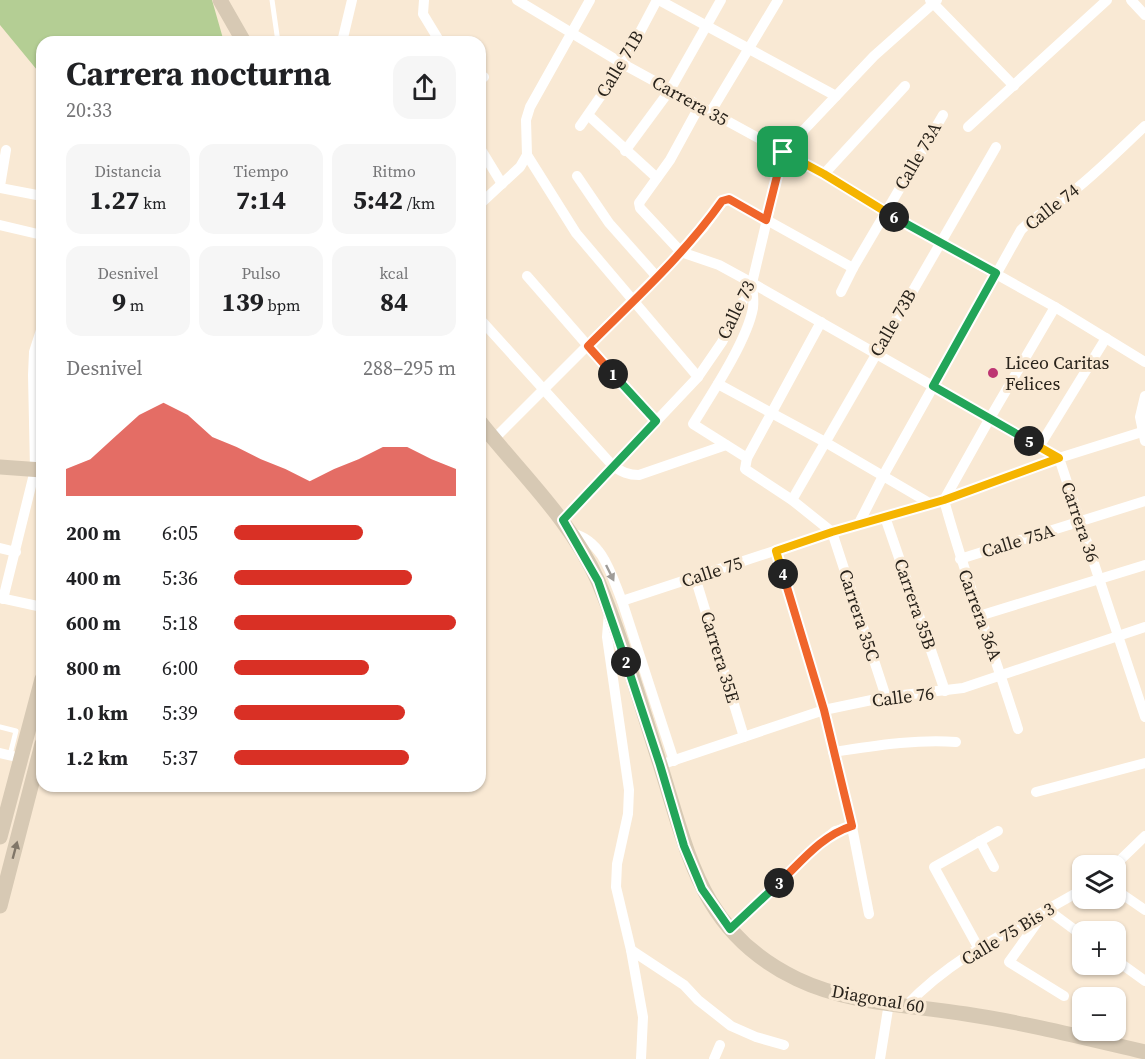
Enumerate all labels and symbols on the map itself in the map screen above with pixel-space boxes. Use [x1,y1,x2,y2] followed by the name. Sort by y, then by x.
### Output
[590,26,649,102] street label: Calle 71B
[648,69,733,132] street label: Carrera 35
[888,117,947,194] street label: Calle 73A
[757,126,808,177] pin
[1019,177,1084,236] street label: Calle 74
[879,202,909,232] pin: 6
[711,276,761,343] street label: Calle 73
[863,284,922,361] street label: Calle 73B
[1005,350,1110,396] place label: Liceo Caritas Felices
[598,359,628,389] pin: 1
[986,366,1000,380] marker: Liceo Caritas Felices
[1014,426,1044,456] pin: 5
[1055,478,1106,565] street label: Carrera 36
[979,518,1057,563] street label: Calle 75A
[678,550,745,593] street label: Calle 75
[888,555,943,653] street label: Carrera 35B
[768,559,798,589] pin: 4
[605,565,614,582] one-way arrow
[833,566,886,664] street label: Carrera 35C
[952,566,1009,664] street label: Carrera 36A
[695,608,746,706] street label: Carrera 35E
[611,647,641,677] pin: 2
[870,680,936,713] street label: Calle 76
[10,840,20,859] one-way arrow
[764,868,794,898] pin: 3
[957,896,1059,971] street label: Calle 75 Bis 3
[830,978,926,1019] street label: Diagonal 60

